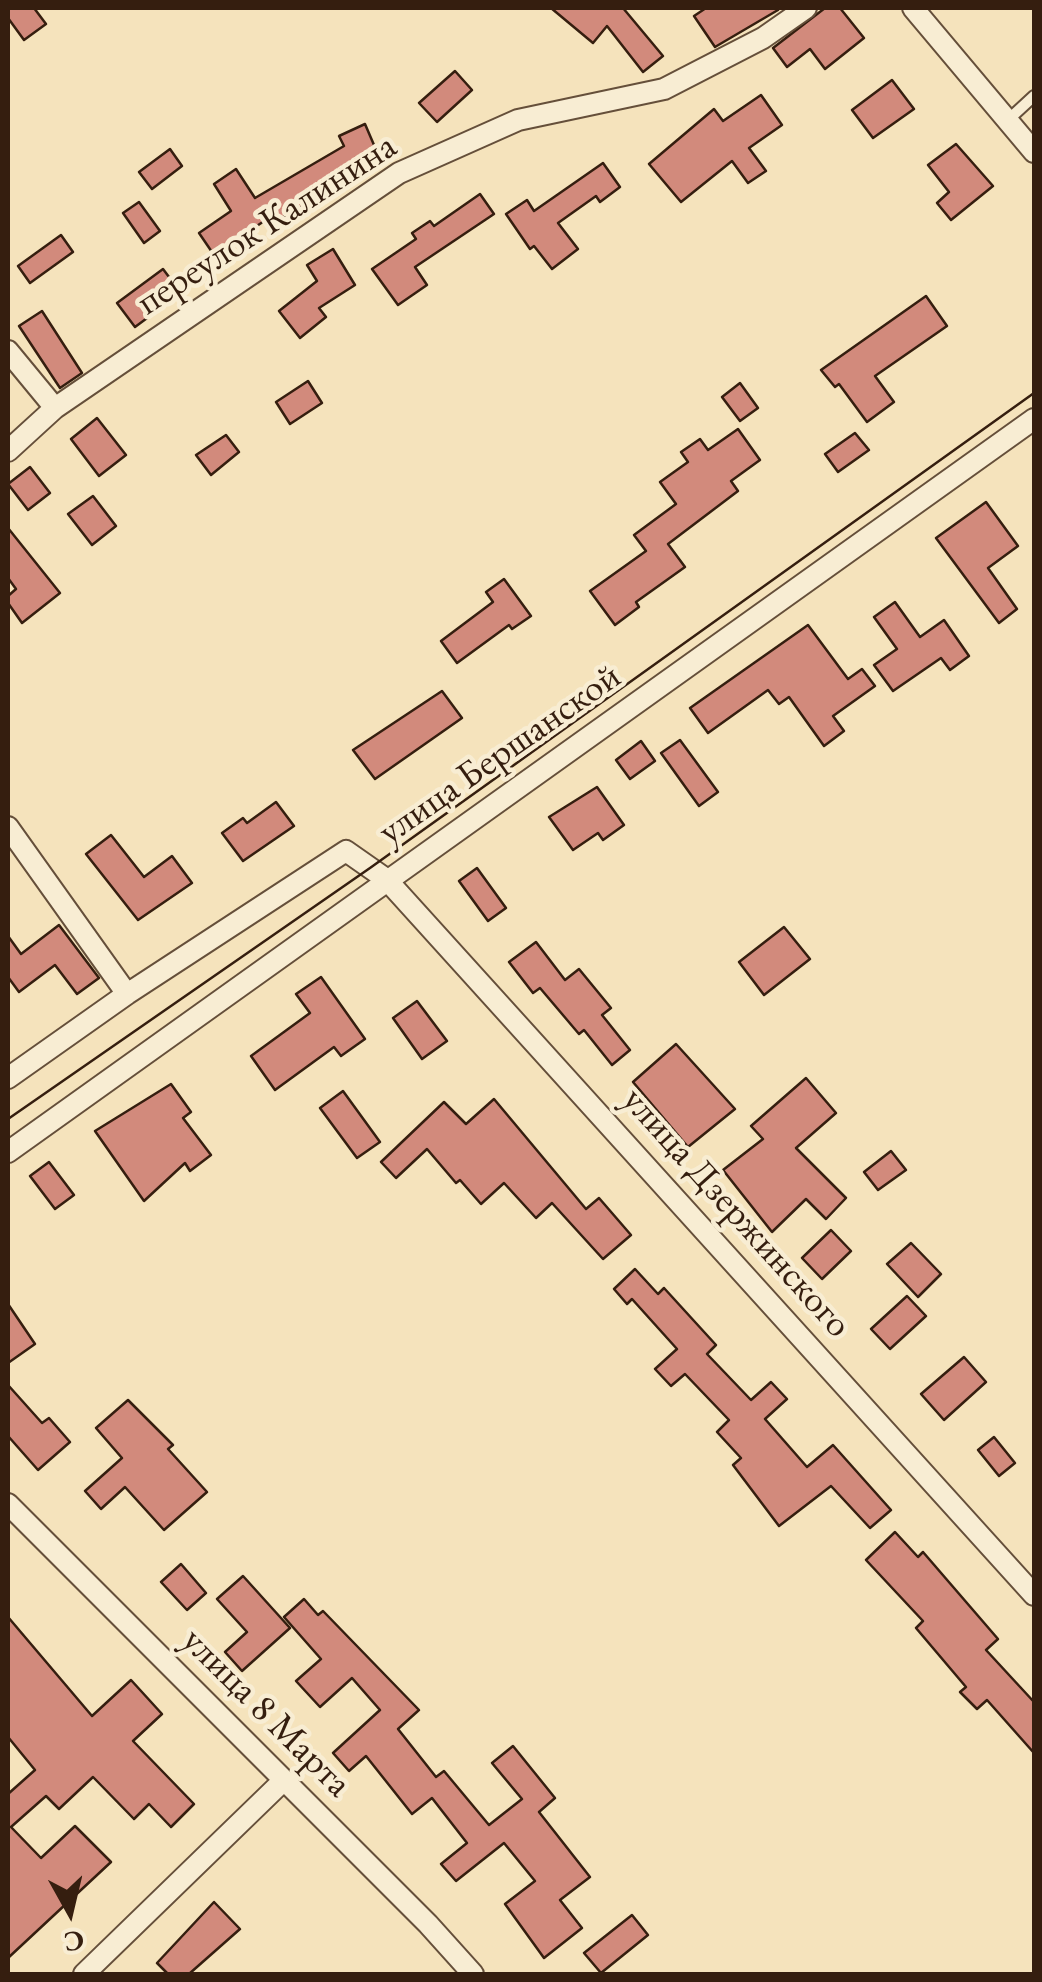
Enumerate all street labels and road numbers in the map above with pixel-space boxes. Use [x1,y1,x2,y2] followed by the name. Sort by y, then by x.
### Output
[129,124,405,326] street label: переулок Калинина
[370,654,630,856] street label: улица Бершанской
[612,1078,860,1348] street label: улица Дзержинского
[172,1619,360,1807] street label: улица 8 Марта

